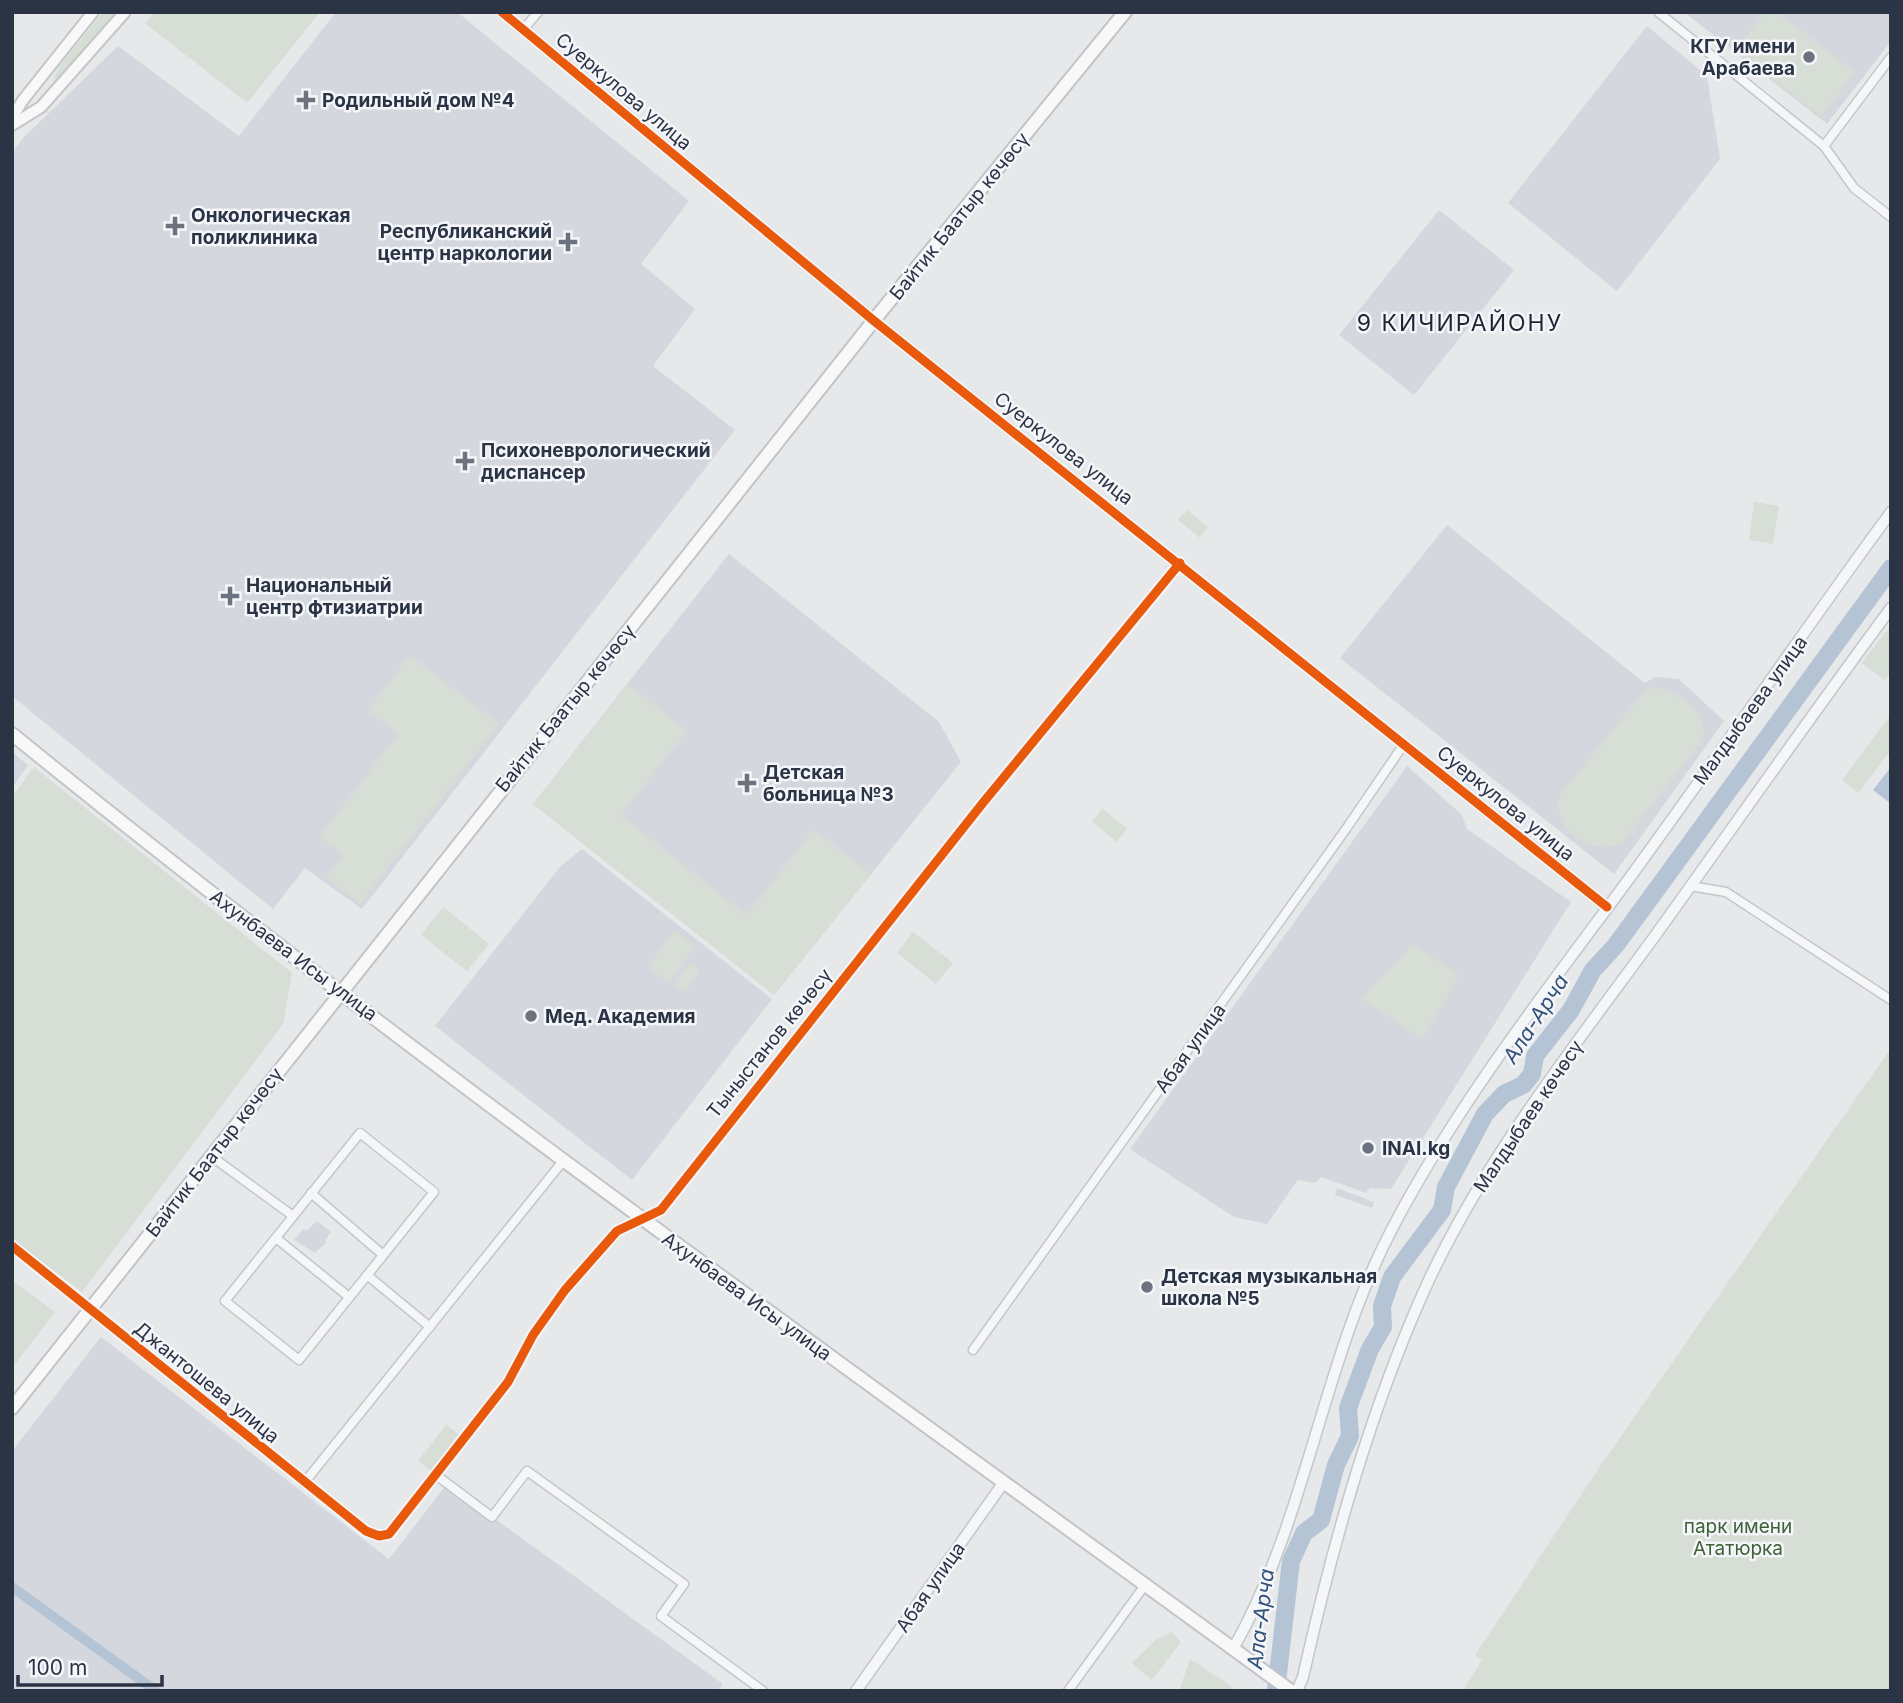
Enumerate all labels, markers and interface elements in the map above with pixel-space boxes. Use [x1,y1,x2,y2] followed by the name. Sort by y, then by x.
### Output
[551,28,696,155] street label: Суеркулова улица
[1690,35,1795,80] place label: КГУ имени Арабаева
[1801,49,1817,65] marker: КГУ имени Арабаева
[322,89,515,112] place label: Родильный дом №4
[296,90,316,110] marker: Родильный дом №4
[885,128,1034,305] street label: Байтик Баатыр көчөсү
[191,204,350,249] place label: Онкологическая поликлиника
[165,216,185,236] marker: Онкологическая поликлиника
[377,220,552,265] place label: Республиканский центр наркологии
[558,232,578,252] marker: Республиканский центр наркологии
[1357,309,1563,337] district label: 9 КИЧИРАЙОНУ
[990,387,1138,510] street label: Суеркулова улица
[481,439,711,484] place label: Психоневрологический диспансер
[455,451,475,471] marker: Психоневрологический диспансер
[246,574,423,619] place label: Национальный центр фтизиатрии
[220,586,240,606] marker: Национальный центр фтизиатрии
[491,620,640,797] street label: Байтик Баатыр көчөсү
[1689,631,1812,789] street label: Малдыбаева улица
[1432,741,1579,866] street label: Суеркулова улица
[763,761,894,806] place label: Детская больница №3
[737,773,757,793] marker: Детская больница №3
[205,885,382,1026] street label: Ахунбаева Исы улица
[702,964,837,1123] street label: Тыныстанов көчөсү
[1497,969,1574,1069] water label: Ала-Арча
[1150,999,1231,1097] street label: Абая улица
[545,1005,696,1028] place label: Мед. Академия
[523,1008,539,1024] marker: Мед. Академия
[1469,1035,1588,1197] street label: Малдыбаев көчөсү
[141,1063,288,1242] street label: Байтик Баатыр көчөсү
[1382,1137,1450,1160] place label: INAI.kg
[1360,1140,1376,1156] marker: INAI.kg
[658,1227,836,1366] street label: Ахунбаева Исы улица
[1161,1265,1377,1310] place label: Детская музыкальная школа №5
[1139,1279,1155,1295] marker: Детская музыкальная школа №5
[129,1317,284,1448] street label: Джантошева улица
[1684,1515,1792,1560] park label: парк имени Ататюрка
[891,1538,970,1637] street label: Абая улица
[1242,1567,1279,1672] water label: Ала-Арча
[18,1644,161,1688] scale bar
[28,1655,87,1680] text: 100 m

